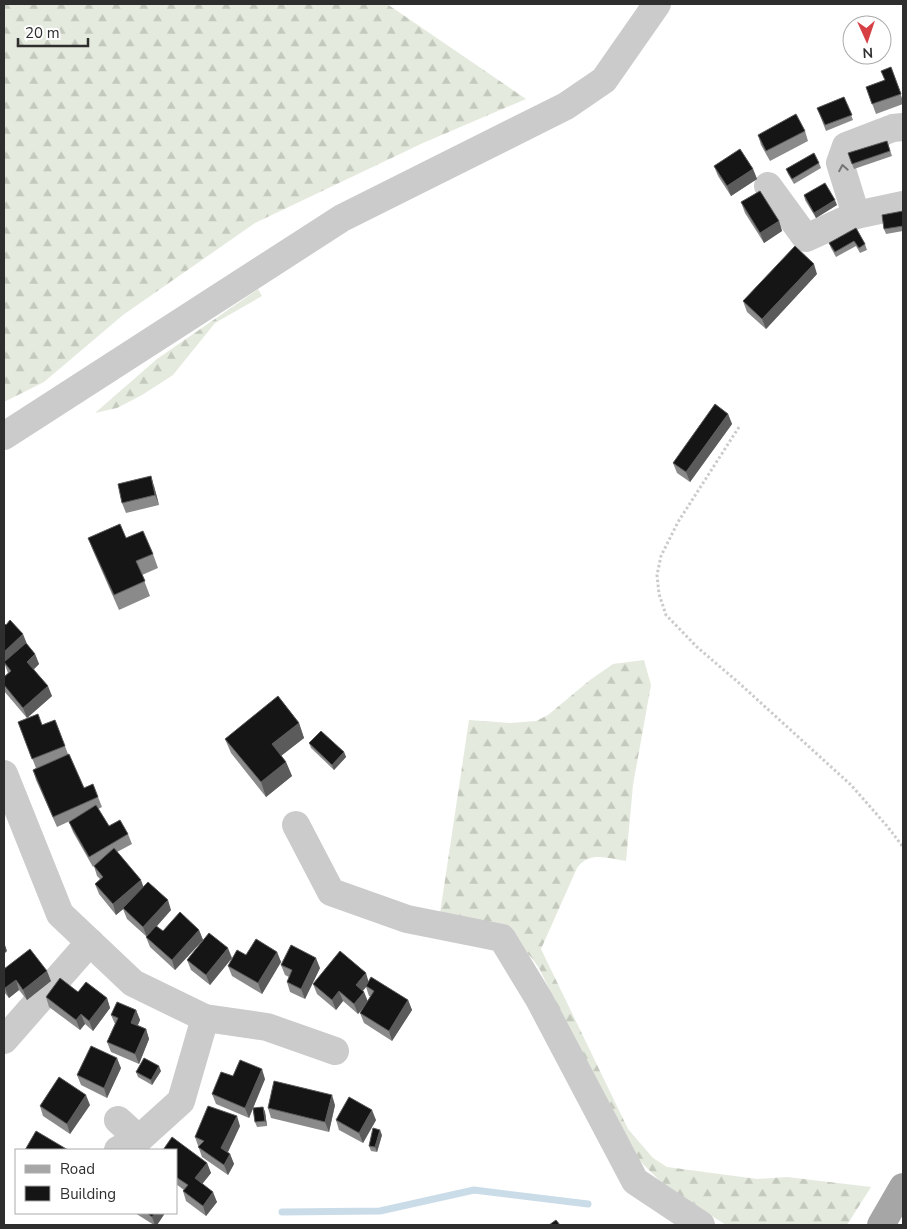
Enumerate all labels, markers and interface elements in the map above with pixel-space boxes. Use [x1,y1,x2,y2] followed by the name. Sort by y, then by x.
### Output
[18,15,88,47] scale bar
[842,15,892,65] north arrow
[25,23,60,43] text: 20 m
[862,43,873,62] text: N
[838,164,848,173] one-way arrow
[15,1149,178,1214] legend
[60,1159,95,1179] text: Road
[60,1184,116,1204] text: Building

